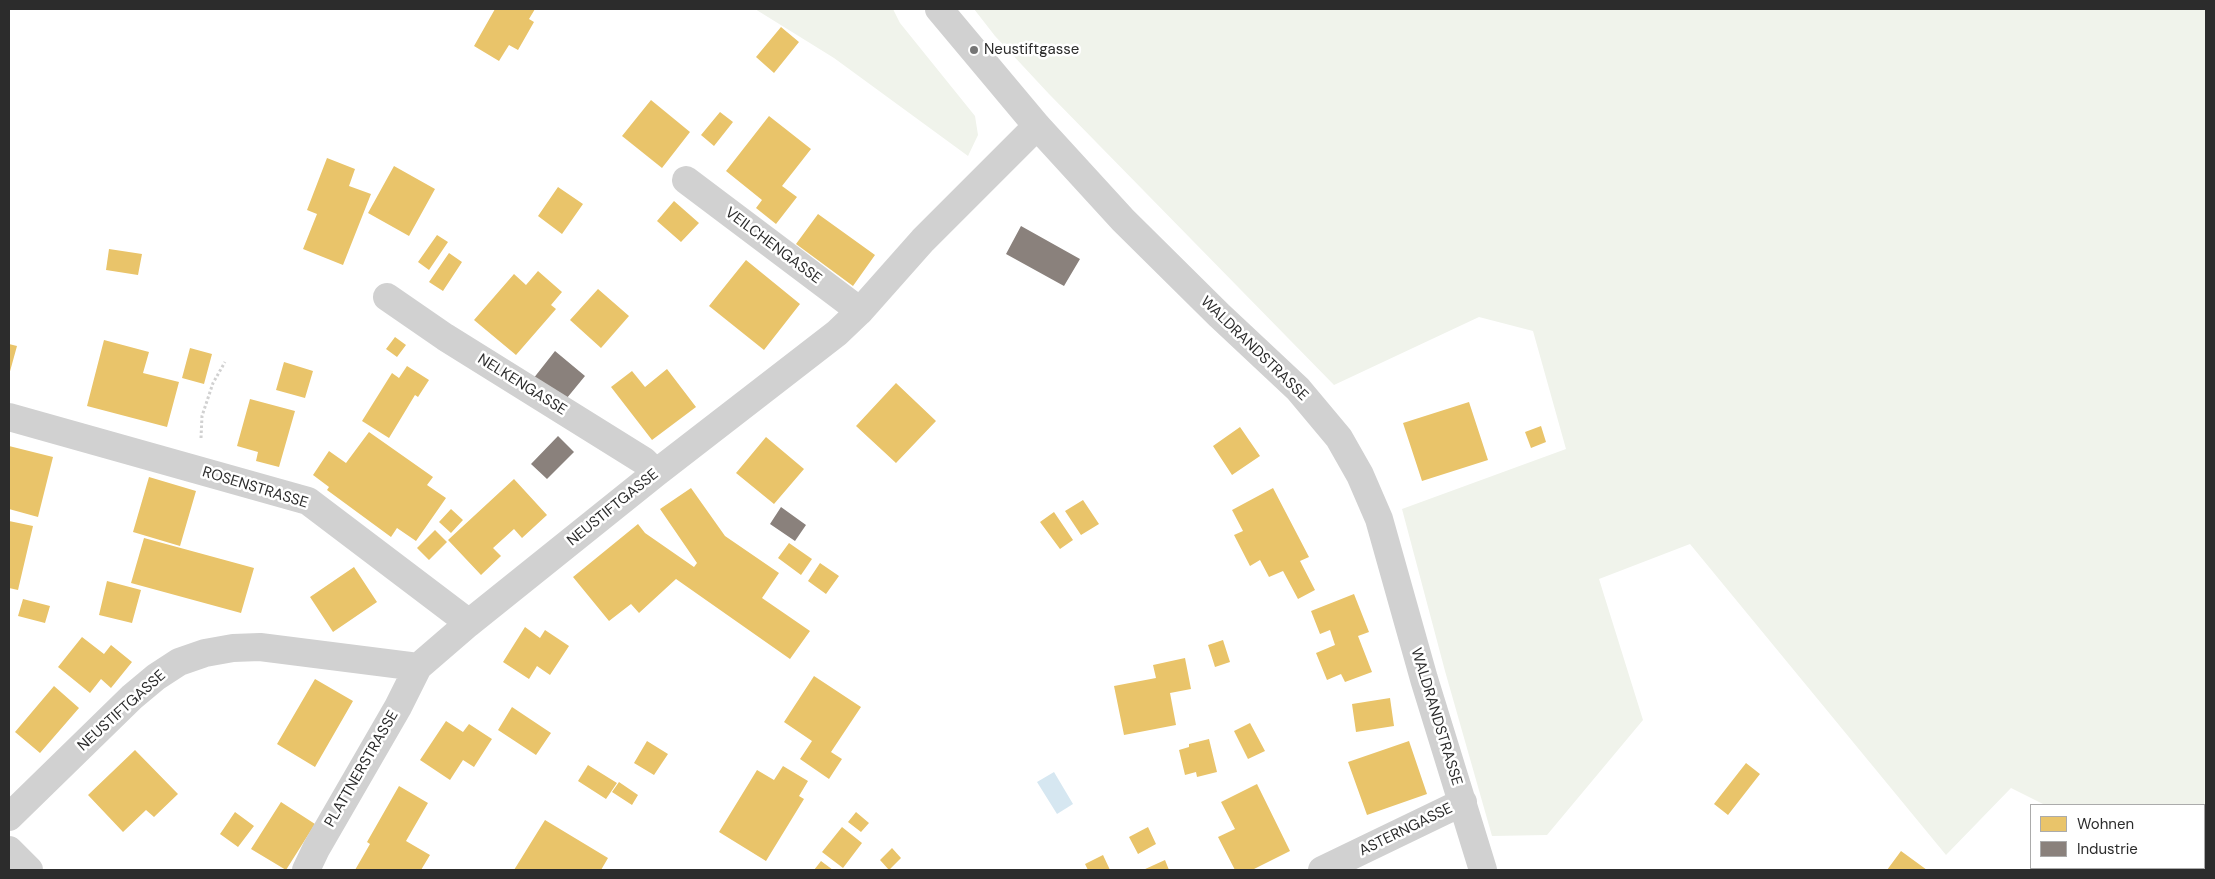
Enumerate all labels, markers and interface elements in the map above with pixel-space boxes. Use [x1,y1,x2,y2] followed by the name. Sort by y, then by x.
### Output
[984,41,1079,59] place label: Neustiftgasse
[968,44,980,56] marker: Neustiftgasse
[721,204,825,288] street label: VEILCHENGASSE
[1196,293,1312,405] street label: WALDRANDSTRASSE
[474,350,570,420] street label: NELKENGASSE
[200,463,310,513] street label: ROSENSTRASSE
[564,466,662,550] street label: NEUSTIFTGASSE
[1407,646,1465,788] street label: WALDRANDSTRASSE
[74,667,170,755] street label: NEUSTIFTGASSE
[321,708,403,830] street label: PLATTNERSTRASSE
[1356,800,1456,860] street label: ASTERNGASSE
[2030,804,2205,869] legend
[2077,814,2134,834] text: Wohnen
[2077,839,2138,859] text: Industrie

